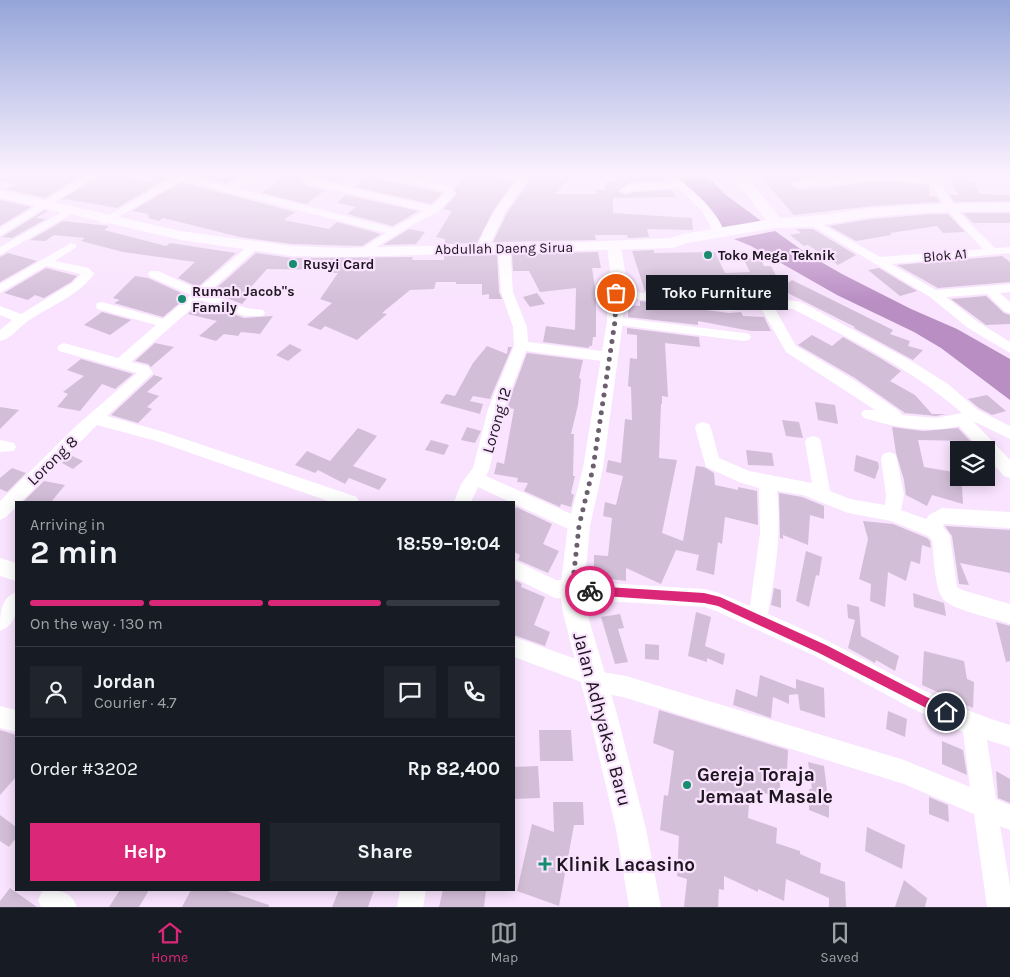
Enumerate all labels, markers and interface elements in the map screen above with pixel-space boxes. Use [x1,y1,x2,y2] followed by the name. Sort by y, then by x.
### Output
[435,239,573,258] street label: Abdullah Daeng Sirua
[922,245,968,266] street label: Blok A1
[718,247,836,264] place label: Toko Mega Teknik
[702,249,714,261] marker: Toko Mega Teknik
[303,256,374,273] place label: Rusyi Card
[287,258,299,270] marker: Rusyi Card
[595,272,637,314] pin
[646,276,788,310] callout: Toko Furniture
[602,279,630,307] icon: bag
[192,283,295,316] place label: Rumah Jacob"s Family
[662,283,772,302] text: Toko Furniture
[176,293,188,305] marker: Rumah Jacob"s Family
[478,385,515,455] street label: Lorong 12
[23,432,82,489] street label: Lorong 8
[950,441,995,486] map controls
[950,441,995,486] button: layers
[30,515,105,534] text: Arriving in
[396,533,500,555] text: 18:59–19:04
[30,534,118,571] text: 2 min
[565,566,615,616] courier
[576,577,604,605] icon: bike
[30,614,163,633] text: On the way · 130 m
[568,630,636,809] street label: Jalan Adhyaksa Baru
[30,666,82,718] button: person
[384,666,436,718] button: chat
[448,666,500,718] button: phone
[94,671,155,693] text: Jordan
[925,691,967,733] pin
[94,693,177,712] text: Courier · 4.7
[932,698,960,726] icon: home
[30,758,138,780] text: Order #3202
[407,758,500,780] text: Rp 82,400
[697,764,833,808] place label: Gereja Toraja Jemaat Masale
[681,779,693,791] marker: Gereja Toraja Jemaat Masale
[30,823,260,881] button: Help
[270,823,500,881] button: Share
[556,854,695,876] place label: Klinik Lacasino
[538,857,552,871] marker: Klinik Lacasino
[151,919,188,966] tab: Home
[490,919,518,966] tab: Map
[820,919,859,966] tab: Saved

